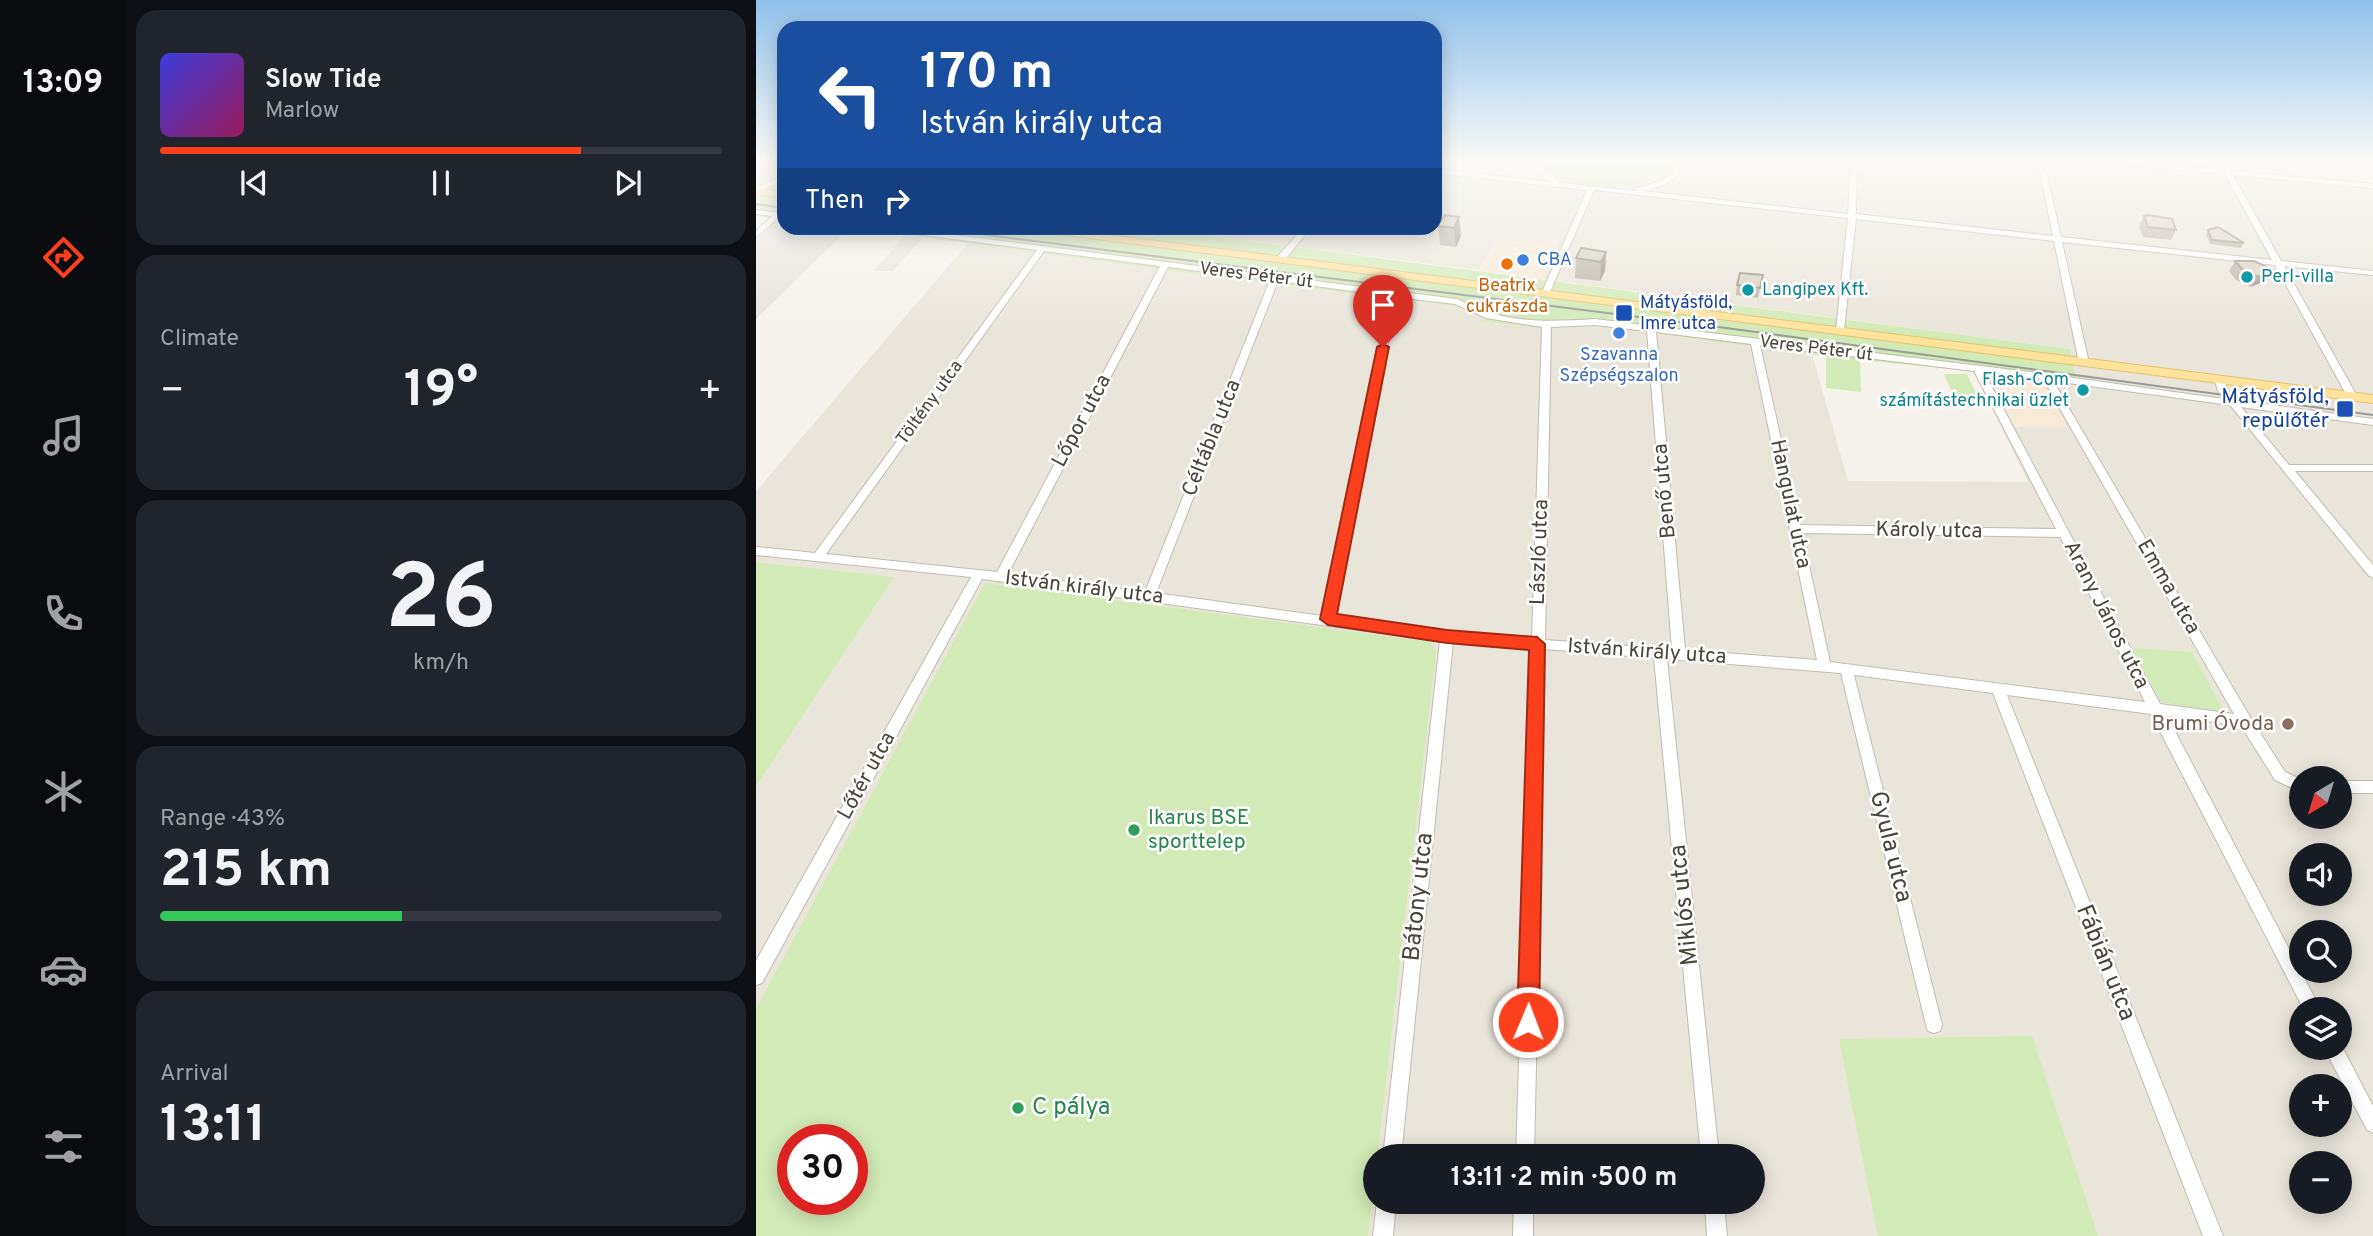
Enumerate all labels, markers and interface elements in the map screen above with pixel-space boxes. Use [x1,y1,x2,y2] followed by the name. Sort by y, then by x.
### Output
[920,44,1053,106] text: 170 m
[805,49,896,140] icon: left
[23,64,103,104] text: 13:09
[265,64,382,97] text: Slow Tide
[265,97,339,126] text: Marlow
[920,105,1163,145] text: István király utca
[235,164,273,202] icon: previous
[422,164,460,202] icon: pause
[609,164,647,202] icon: next
[878,182,916,220] icon: right
[805,185,864,218] text: Then
[39,233,88,282] icon: directions
[1537,249,1572,272] place label: CBA
[1515,252,1531,268] marker: CBA
[1499,256,1515,272] marker: Beatrix cukrászda
[1198,258,1314,294] street label: Veres Péter út
[2261,266,2334,289] place label: Perl-villa
[2239,269,2255,285] marker: Perl-villa
[1353,275,1413,347] pin
[1466,275,1548,319] place label: Beatrix cukrászda
[1762,279,1868,302] place label: Langipex Kft.
[1740,282,1756,298] marker: Langipex Kft.
[1364,286,1402,324] icon: arrive
[1640,292,1732,336] place label: Mátyásföld, Imre utca
[1614,303,1634,323] marker: Mátyásföld, Imre utca
[160,325,239,354] text: Climate
[1611,325,1627,341] marker: Szavanna Szépségszalon
[1758,331,1874,367] street label: Veres Péter út
[1559,344,1679,388] place label: Szavanna Szépségszalon
[891,356,969,450] street label: Töltény utca
[404,359,478,425] text: 19°
[160,368,185,417] text: −
[697,368,722,417] text: +
[1879,369,2069,413] place label: Flash-Com számítástechnikai üzlet
[1046,370,1118,472] street label: Lőpor utca
[1176,376,1248,500] street label: Céltábla utca
[2075,382,2091,398] marker: Flash-Com számítástechnikai üzlet
[2221,384,2329,435] place label: Mátyásföld, repülőtér
[2335,399,2355,419] marker: Mátyásföld, repülőtér
[39,411,88,460] icon: music
[1763,437,1817,571] street label: Hangulat utca
[1647,442,1683,540] street label: Benő utca
[1525,499,1555,605] street label: László utca
[1875,517,1983,545] street label: Károly utca
[2130,535,2206,639] street label: Emma utca
[2057,536,2155,694] street label: Arany János utca
[385,546,497,661] text: 26
[1003,565,1165,611] street label: István király utca
[39,589,88,638] icon: phone
[1567,633,1727,671] street label: István király utca
[413,649,469,678] text: km/h
[2152,710,2274,738] place label: Brumi Óvoda
[2280,716,2296,732] marker: Brumi Óvoda
[832,727,902,825] street label: Lőtér utca
[2289,766,2352,830] north arrow
[2289,766,2352,1214] map controls
[39,767,88,816] icon: climate
[1862,788,1918,906] street label: Gyula utca
[160,805,285,834] text: Range · 43%
[1148,805,1249,856] place label: Ikarus BSE sporttelep
[1126,822,1142,838] marker: Ikarus BSE sporttelep
[1397,831,1441,963] street label: Bátony utca
[160,839,332,905] text: 215 km
[1664,843,1706,967] street label: Miklós utca
[2289,843,2352,906] button: sound
[2068,901,2142,1025] street label: Fábián utca
[2289,920,2352,983] button: search
[39,945,88,994] icon: car
[1491,985,1565,1059] position arrow
[2289,997,2352,1060] button: layers
[160,1060,229,1089] text: Arrival
[2289,1074,2352,1137] button: +
[1032,1093,1110,1123] place label: C pálya
[160,1094,266,1160] text: 13:11
[1010,1100,1026,1116] marker: C pálya
[39,1122,88,1171] icon: filters
[777,1124,868,1215] speed limit sign: 30
[2289,1151,2352,1214] button: −
[1451,1162,1677,1195] text: 13:11 · 2 min · 500 m

